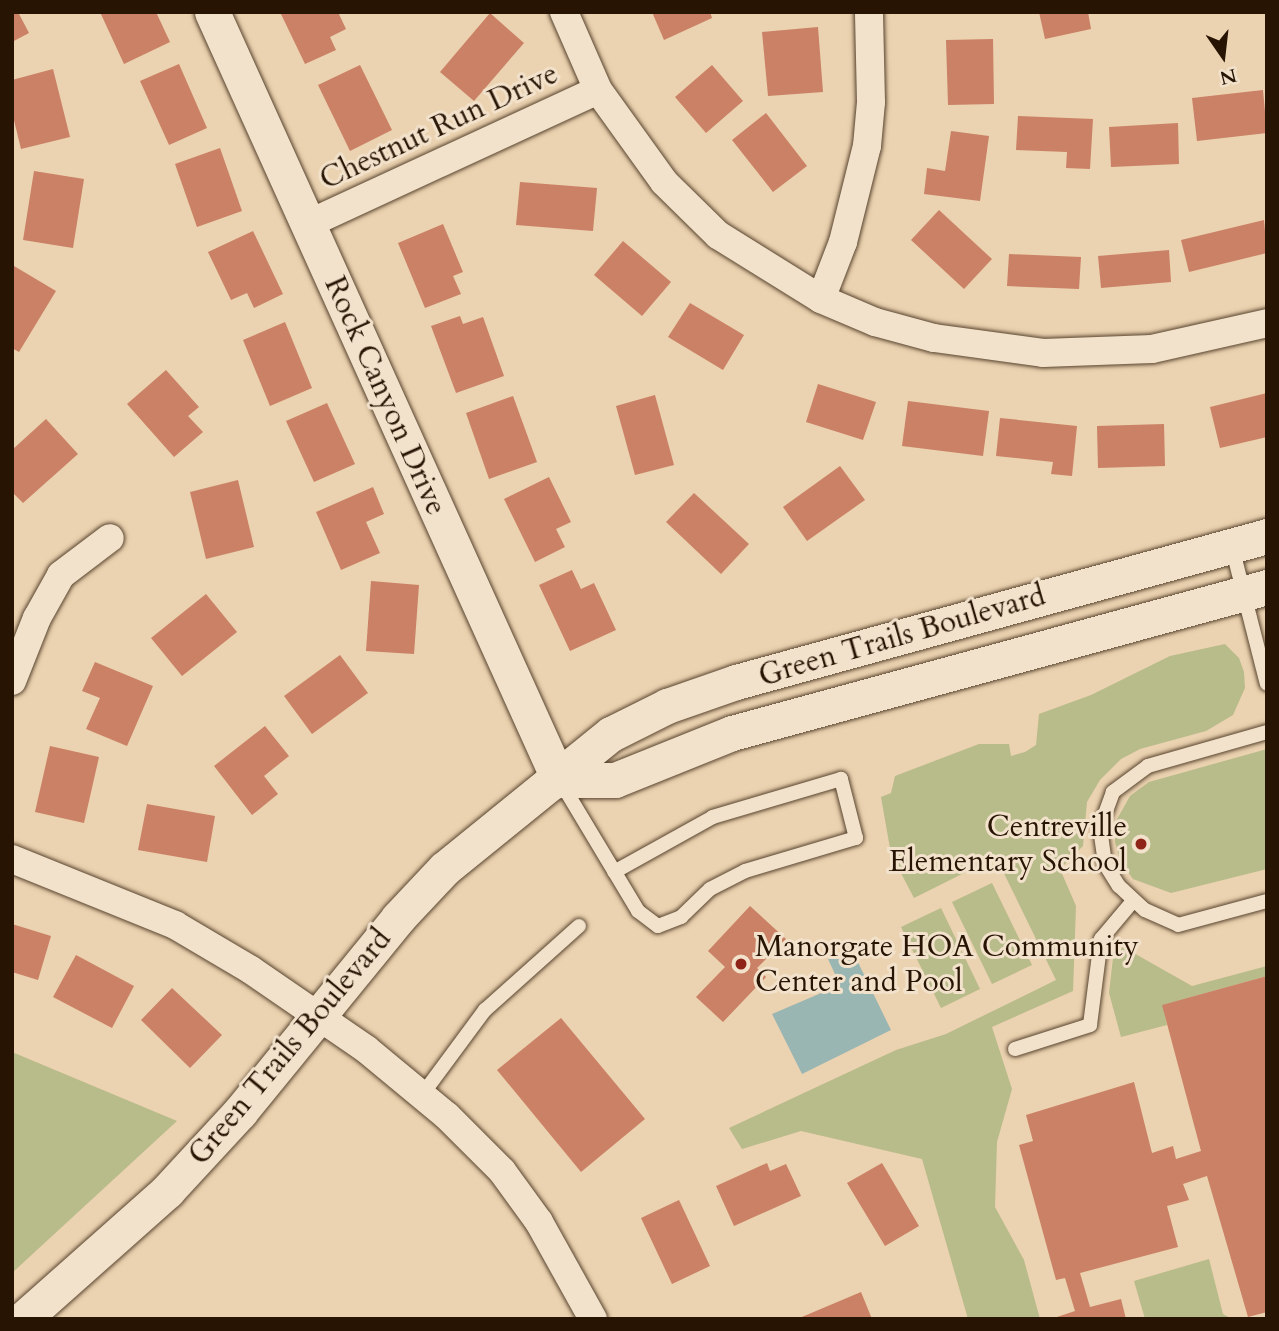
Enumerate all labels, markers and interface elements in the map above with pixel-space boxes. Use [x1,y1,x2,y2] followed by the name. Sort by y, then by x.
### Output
[1188,21,1258,91] north arrow
[314,56,564,198] street label: Chestnut Run Drive
[1217,62,1239,91] text: N
[316,271,454,521] street label: Rock Canyon Drive
[755,578,1049,694] street label: Green Trails Boulevard
[889,809,1127,880] place label: Centreville Elementary School
[1133,836,1149,852] marker: Centreville Elementary School
[181,922,399,1172] street label: Green Trails Boulevard
[755,929,1139,1000] place label: Manorgate HOA Community Center and Pool
[733,956,749,972] marker: Manorgate HOA Community Center and Pool

